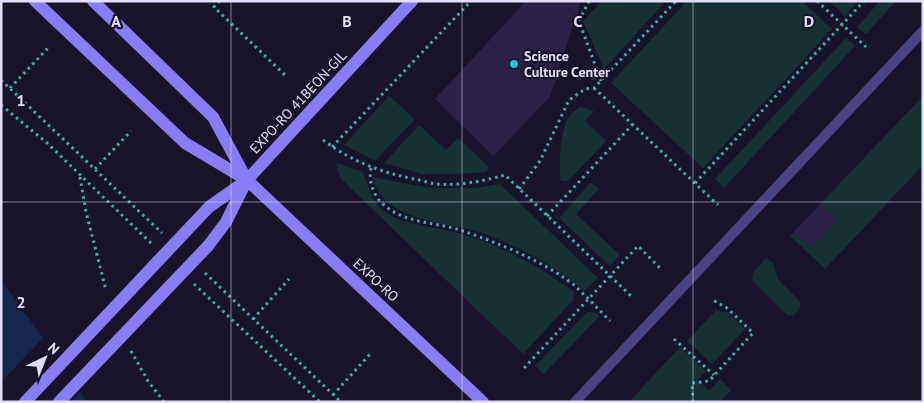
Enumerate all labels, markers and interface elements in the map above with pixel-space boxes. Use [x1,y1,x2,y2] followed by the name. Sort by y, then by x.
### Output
[111,11,121,31] text: A
[342,11,352,31] text: B
[574,11,583,31] text: C
[804,11,814,31] text: D
[246,47,350,157] street label: EXPO-RO 41BEON-GIL
[524,47,610,81] place label: Science Culture Center
[508,58,520,70] marker: Science Culture Center
[16,90,26,110] text: 1
[350,254,402,306] street label: EXPO-RO
[16,292,26,312] text: 2
[20,333,70,383] north arrow
[44,339,63,358] text: N

